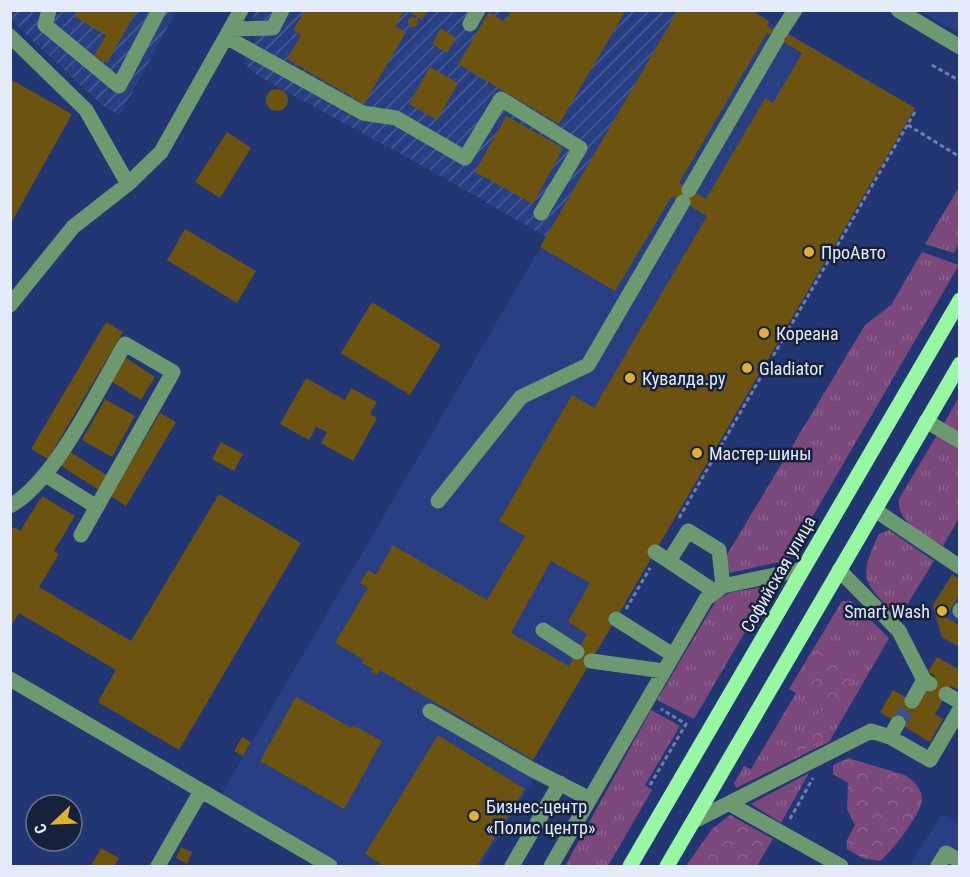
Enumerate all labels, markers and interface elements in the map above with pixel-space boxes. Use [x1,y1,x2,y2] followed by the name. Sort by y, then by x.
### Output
[821,242,886,263] place label: ПроАвто
[802,245,816,259] marker: ПроАвто
[776,323,839,344] place label: Кореана
[757,326,771,340] marker: Кореана
[759,358,824,379] place label: Gladiator
[740,361,754,375] marker: Gladiator
[642,368,726,389] place label: Кувалда.ру
[623,371,637,385] marker: Кувалда.ру
[709,443,812,464] place label: Мастер-шины
[690,446,704,460] marker: Мастер-шины
[736,512,820,636] street label: Софийская улица
[844,601,930,622] place label: Smart Wash
[935,604,949,618] marker: Smart Wash
[24,793,84,853] north arrow
[486,796,595,838] place label: Бизнес-центр «Полис центр»
[467,809,481,823] marker: Бизнес-центр «Полис центр»
[30,821,51,837] text: С

